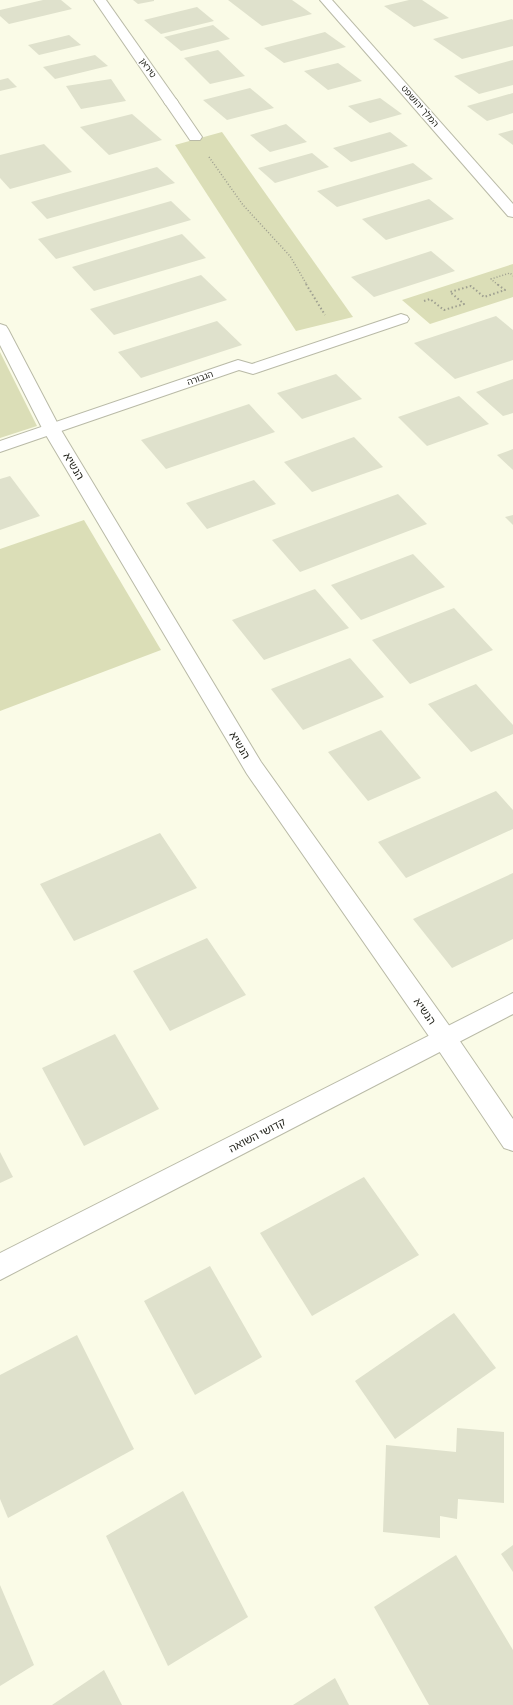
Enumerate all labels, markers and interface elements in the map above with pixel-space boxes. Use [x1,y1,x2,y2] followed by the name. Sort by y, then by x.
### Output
[138,56,159,80] street label: טיראן
[399,83,441,129] street label: המלך יהושפט
[185,368,214,387] street label: הגבורה
[60,450,88,482] street label: הנשיא
[226,729,254,761] street label: הנשיא
[411,995,439,1027] street label: הנשיא
[226,1115,288,1155] street label: קדושי השואה

